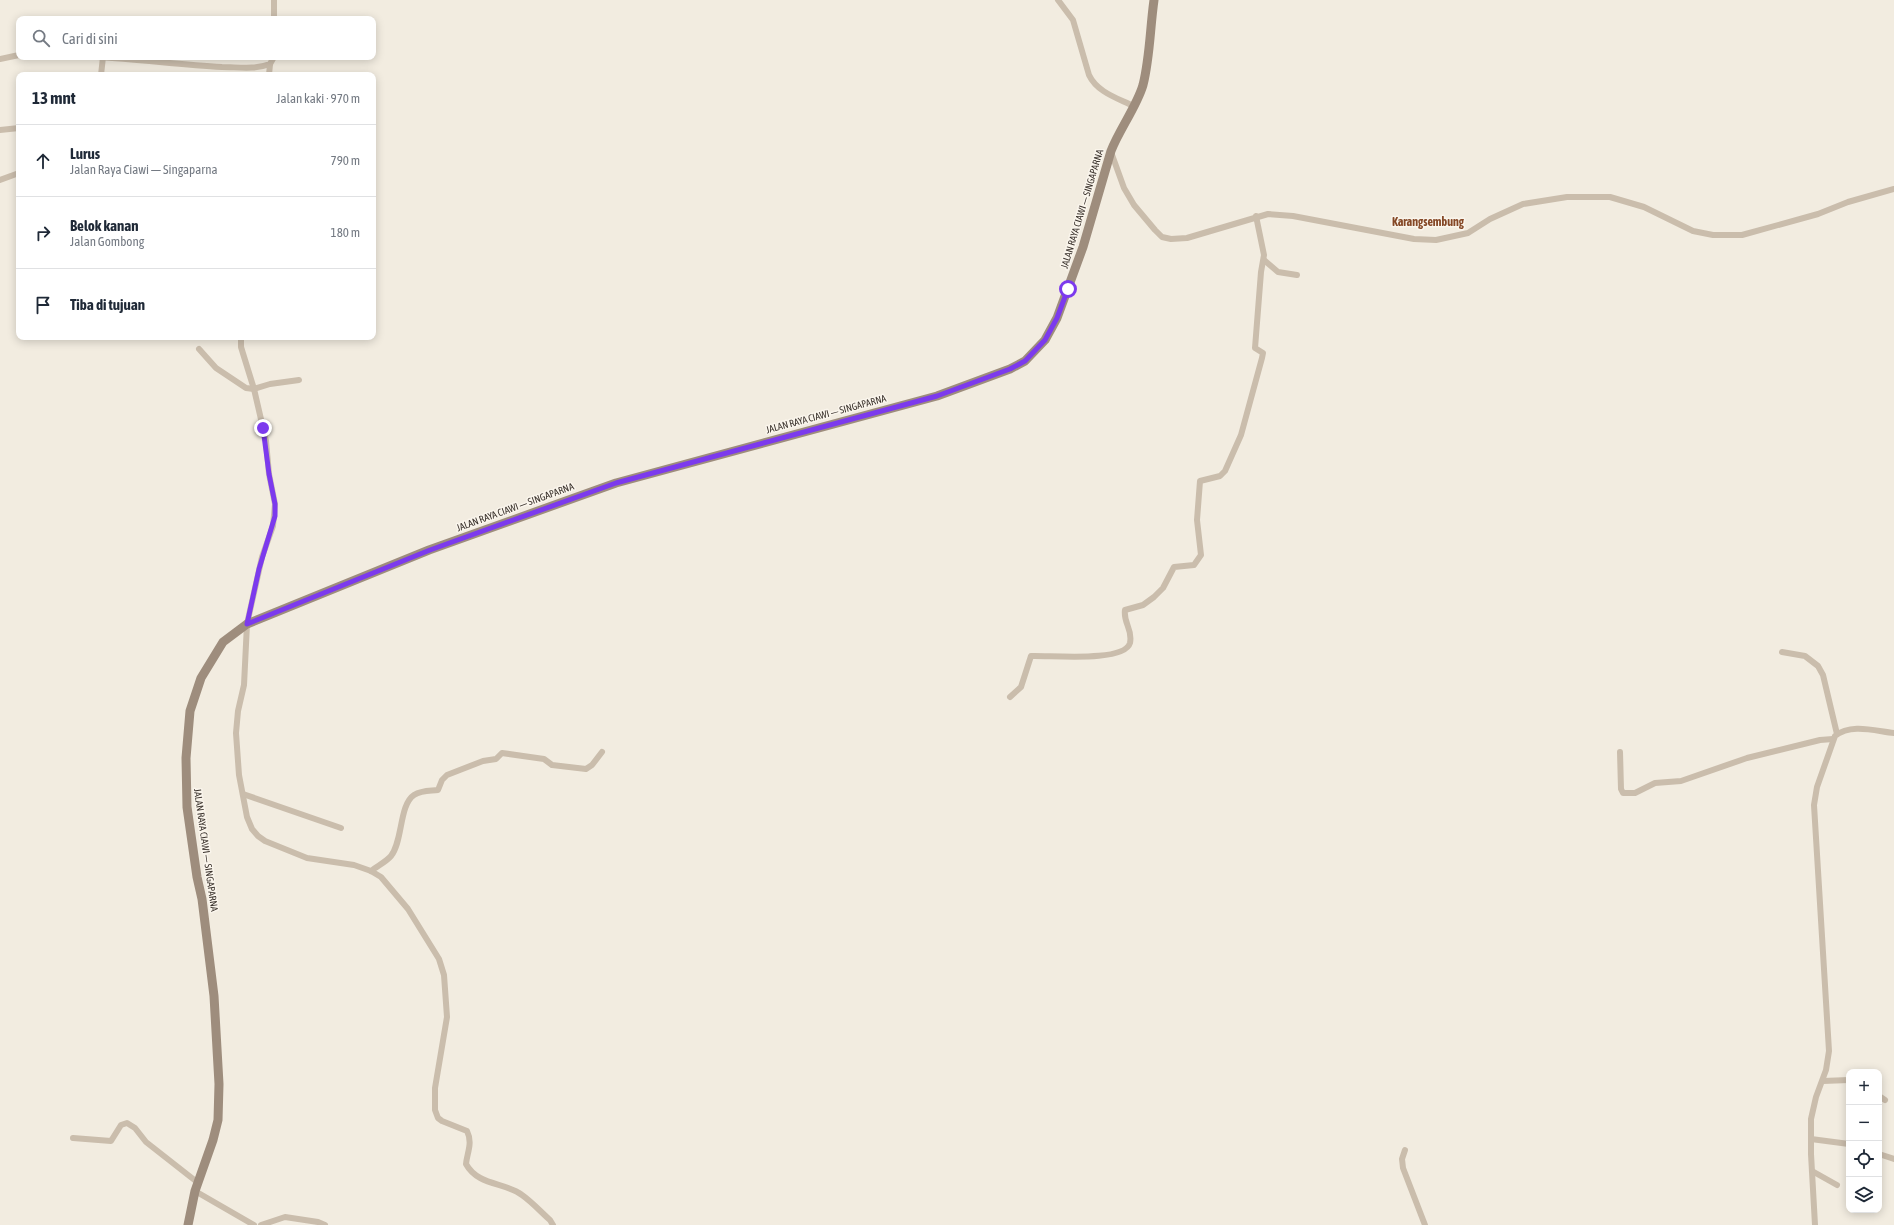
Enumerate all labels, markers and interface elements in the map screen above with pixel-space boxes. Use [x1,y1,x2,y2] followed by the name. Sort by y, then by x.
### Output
[16,16,376,60] search box
[30,27,52,49] icon: search
[62,30,118,47] text: Cari di sini
[32,88,76,108] text: 13 mnt
[276,91,360,106] text: Jalan kaki · 970 m
[70,145,100,162] text: Lurus
[1059,148,1105,270] street label: JALAN RAYA CIAWI — SINGAPARNA
[32,150,54,172] icon: ahead
[331,153,360,168] text: 790 m
[70,162,218,177] text: Jalan Raya Ciawi — Singaparna
[1392,215,1465,229] district label: Karangsembung
[70,217,139,234] text: Belok kanan
[32,222,54,244] icon: right
[331,225,360,240] text: 180 m
[70,234,144,249] text: Jalan Gombong
[1059,280,1077,298] route start
[32,294,54,316] icon: arrive
[70,296,145,313] text: Tiba di tujuan
[765,393,887,435] street label: JALAN RAYA CIAWI — SINGAPARNA
[254,419,272,437] route end
[455,481,575,533] street label: JALAN RAYA CIAWI — SINGAPARNA
[192,788,220,912] street label: JALAN RAYA CIAWI — SINGAPARNA
[1846,1069,1882,1213] map controls
[1846,1069,1882,1105] button: +
[1846,1105,1882,1141] button: −
[1846,1141,1882,1177] button: locate
[1846,1177,1882,1213] button: layers

